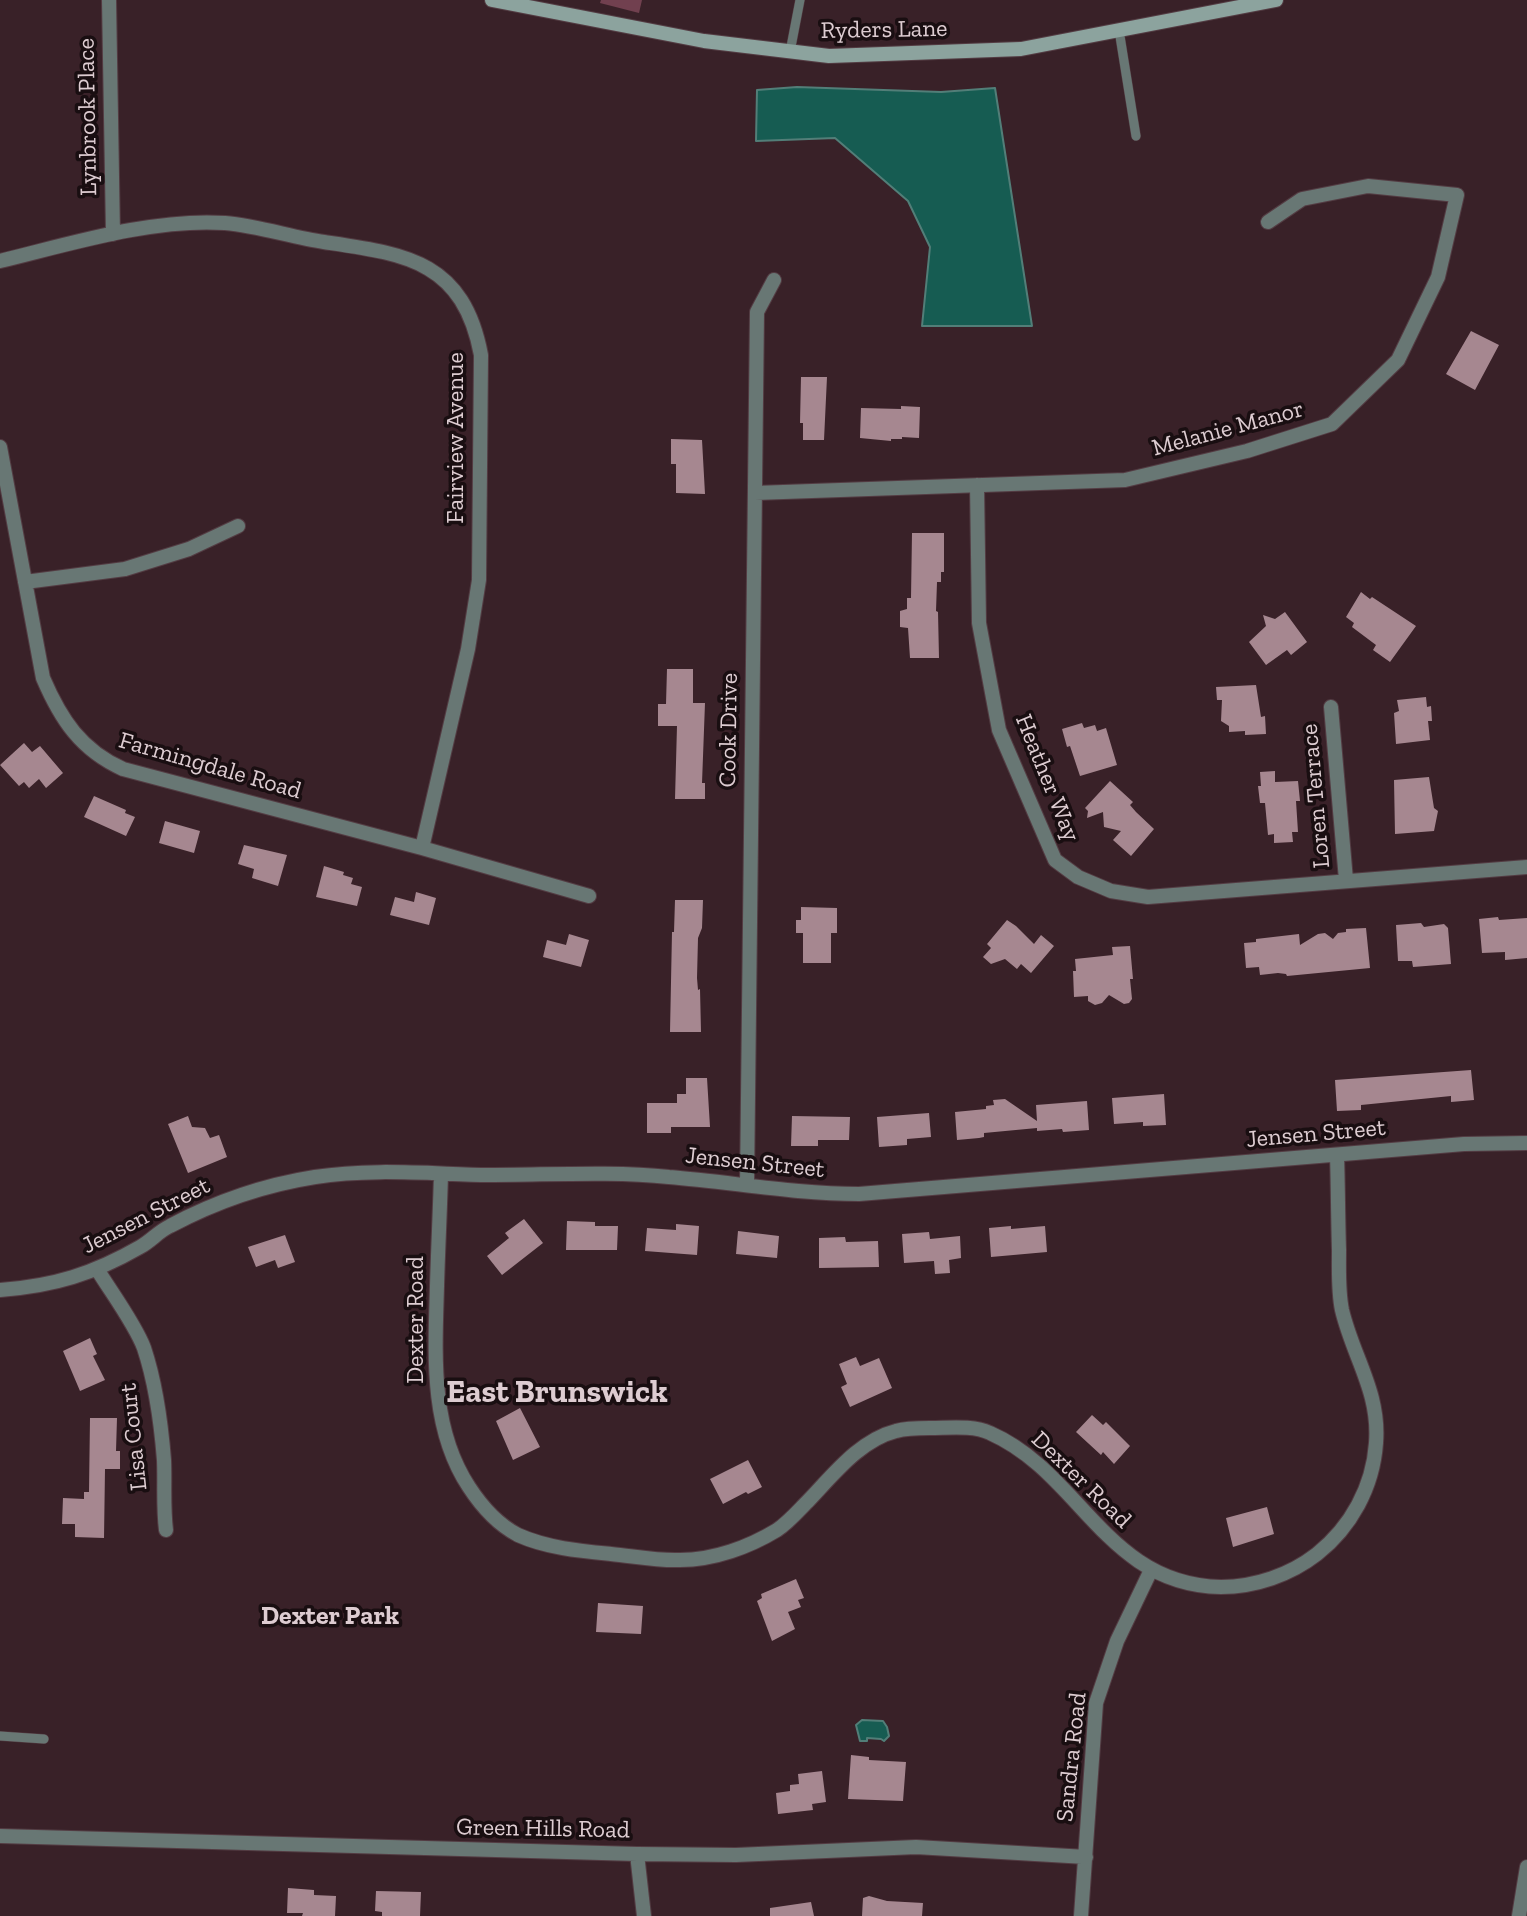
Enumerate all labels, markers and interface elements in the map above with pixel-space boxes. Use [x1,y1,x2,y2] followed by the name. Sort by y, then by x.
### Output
[820,14,948,46] street label: Ryders Lane
[72,38,104,196] street label: Lynbrook Place
[442,352,470,524] street label: Fairview Avenue
[1149,395,1307,463] street label: Melanie Manor
[714,672,744,788] street label: Cook Drive
[1008,710,1086,846] street label: Heather Way
[1295,723,1337,869] street label: Loren Terrace
[115,726,305,806] street label: Farmingdale Road
[1245,1114,1387,1154] street label: Jensen Street
[684,1141,826,1185] street label: Jensen Street
[77,1171,215,1261] street label: Jensen Street
[402,1256,430,1384] street label: Dexter Road
[446,1374,668,1412] district label: East Brunswick
[114,1382,154,1492] street label: Lisa Court
[1025,1425,1137,1535] street label: Dexter Road
[261,1601,399,1633] district label: Dexter Park
[1051,1691,1093,1823] street label: Sandra Road
[456,1813,630,1845] street label: Green Hills Road

